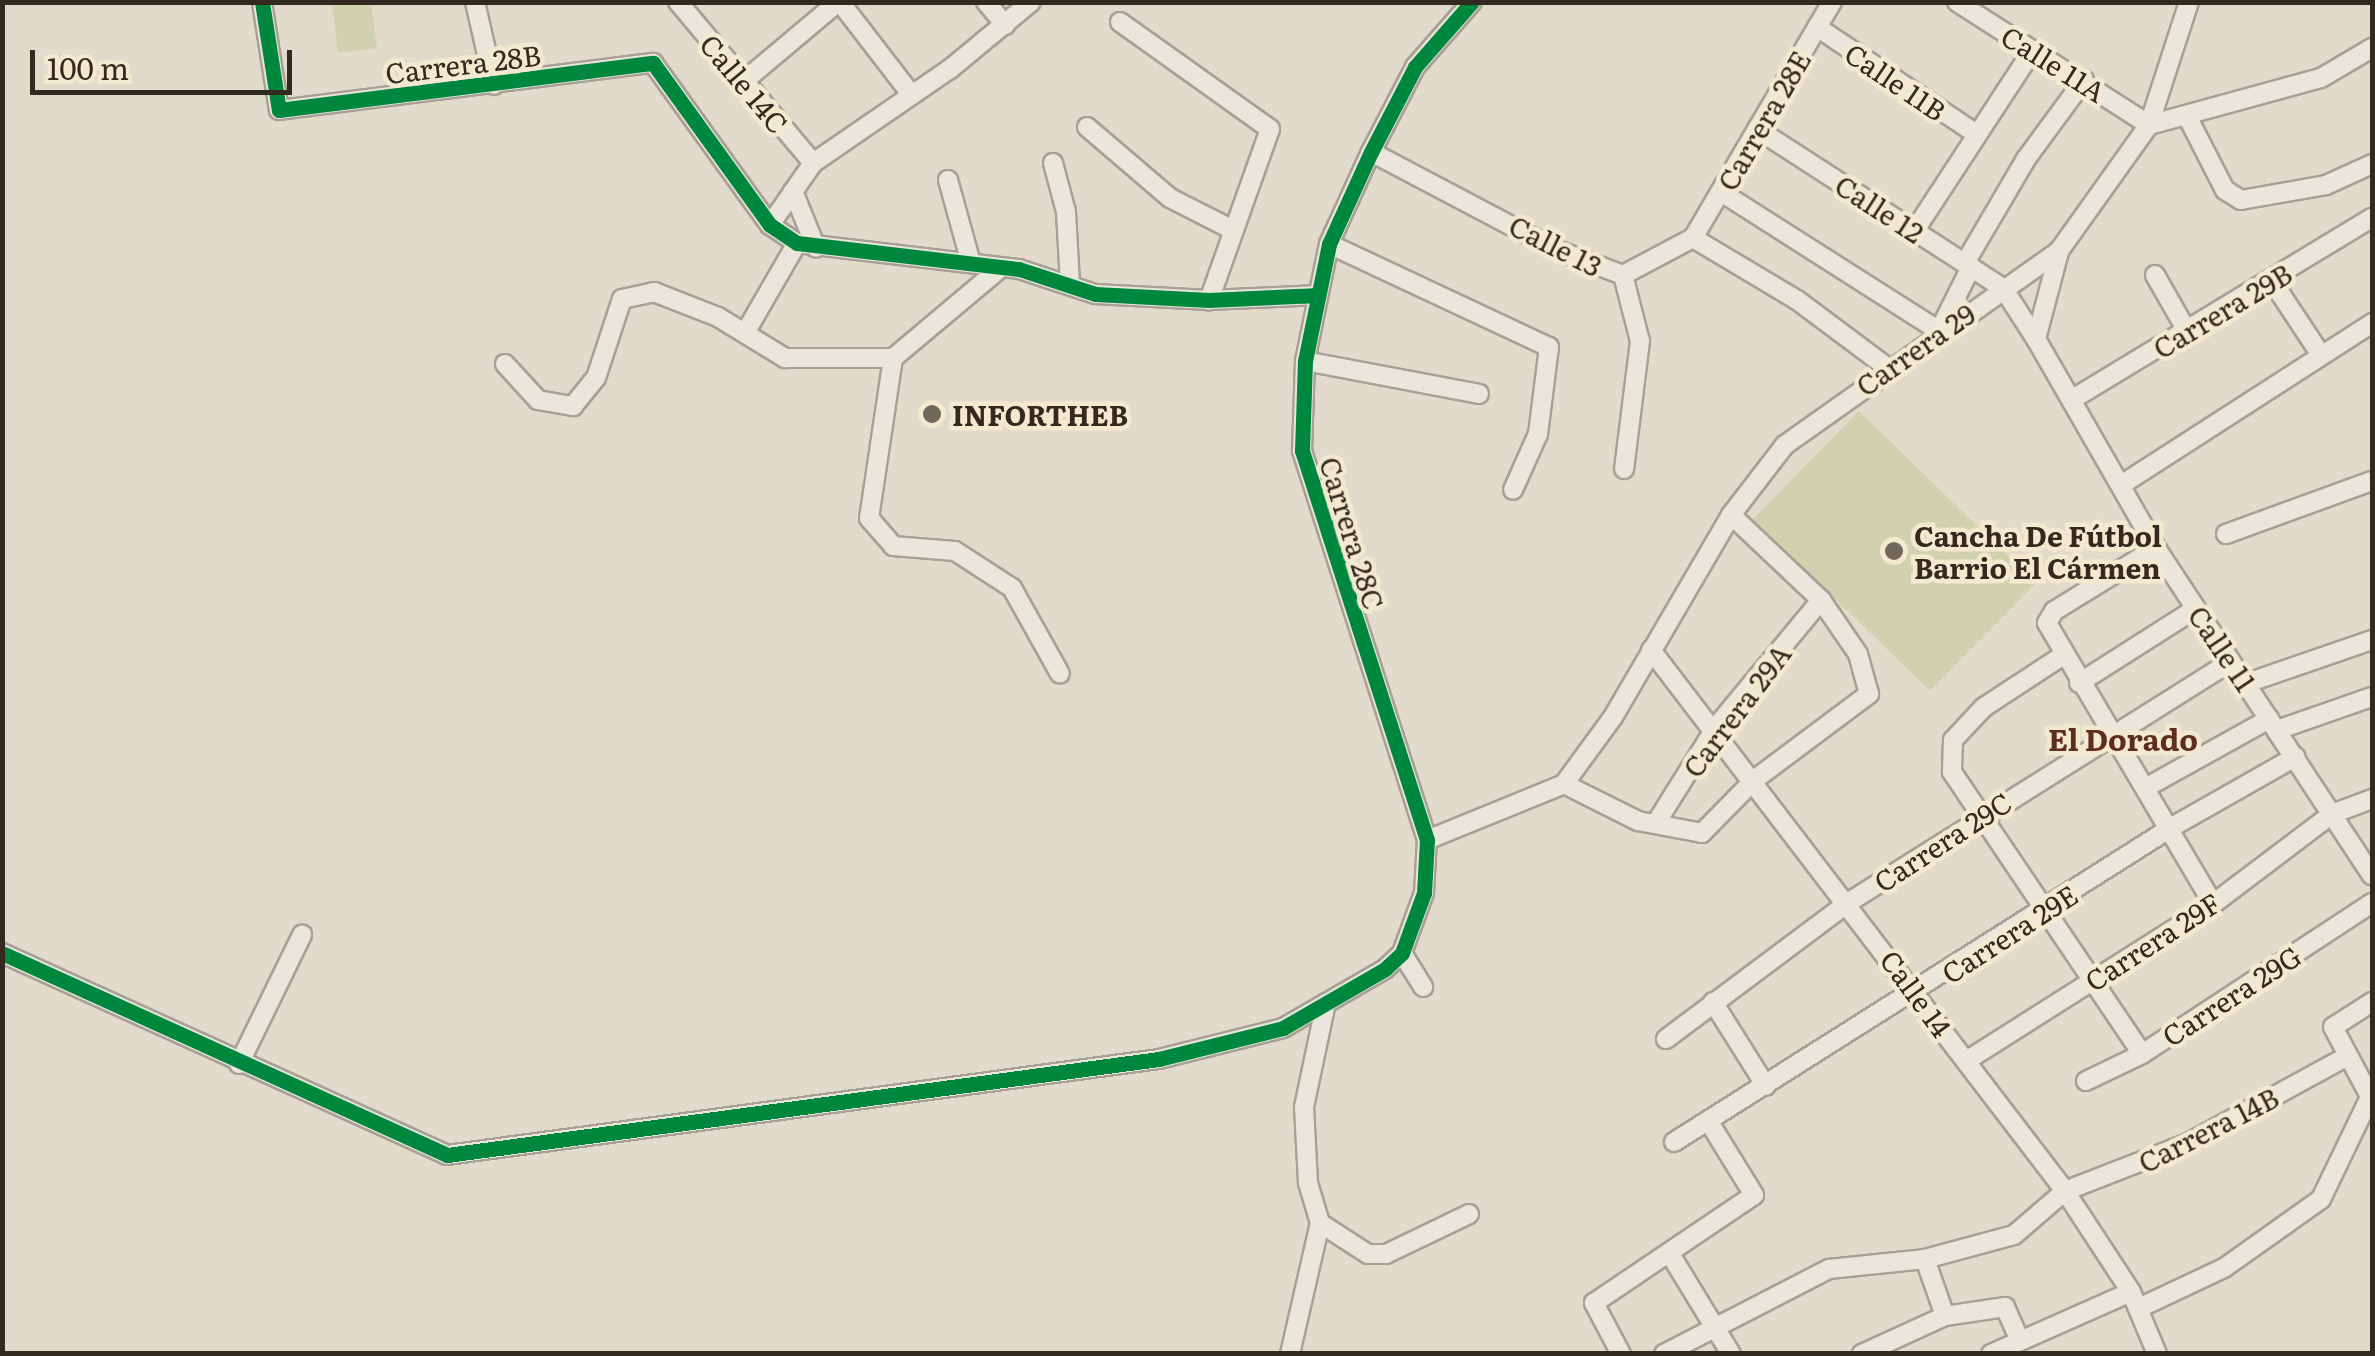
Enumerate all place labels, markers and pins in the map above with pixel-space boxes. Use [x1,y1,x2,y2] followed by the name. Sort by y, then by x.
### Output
[952,397,1128,431] place label: INFORTHEB
[921,403,943,425] marker: INFORTHEB
[1914,518,2162,584] place label: Cancha De Fútbol Barrio El Cármen
[1883,540,1905,562] marker: Cancha De Fútbol Barrio El Cármen

